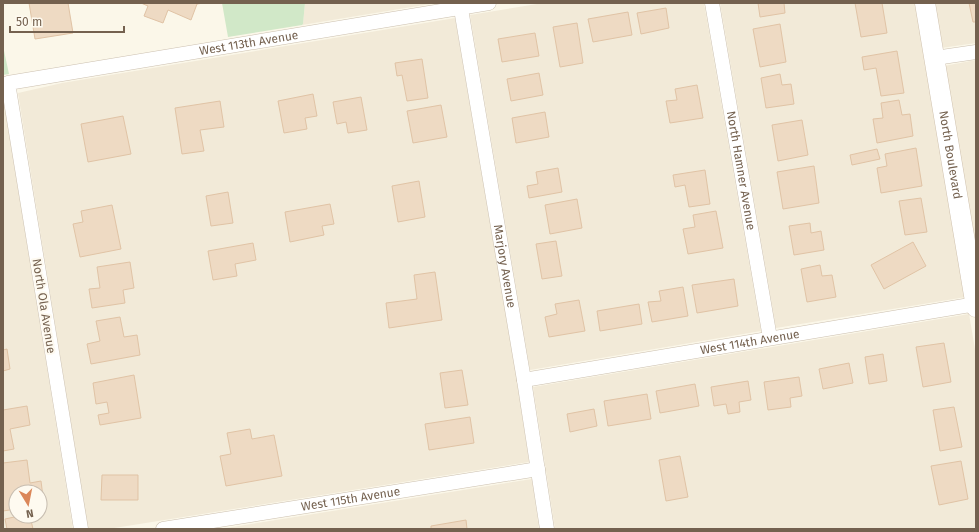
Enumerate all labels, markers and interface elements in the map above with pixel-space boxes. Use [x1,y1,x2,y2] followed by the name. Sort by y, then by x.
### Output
[10,8,124,34] scale bar
[16,15,42,29] text: 50 m
[198,28,299,58] street label: West 113th Avenue
[724,110,758,231] street label: North Hamner Avenue
[936,110,965,200] street label: North Boulevard
[491,223,519,309] street label: Marjory Avenue
[30,258,58,354] street label: North Ola Avenue
[699,327,801,357] street label: West 114th Avenue
[8,484,48,524] north arrow
[300,484,401,514] street label: West 115th Avenue
[25,506,34,520] text: N

